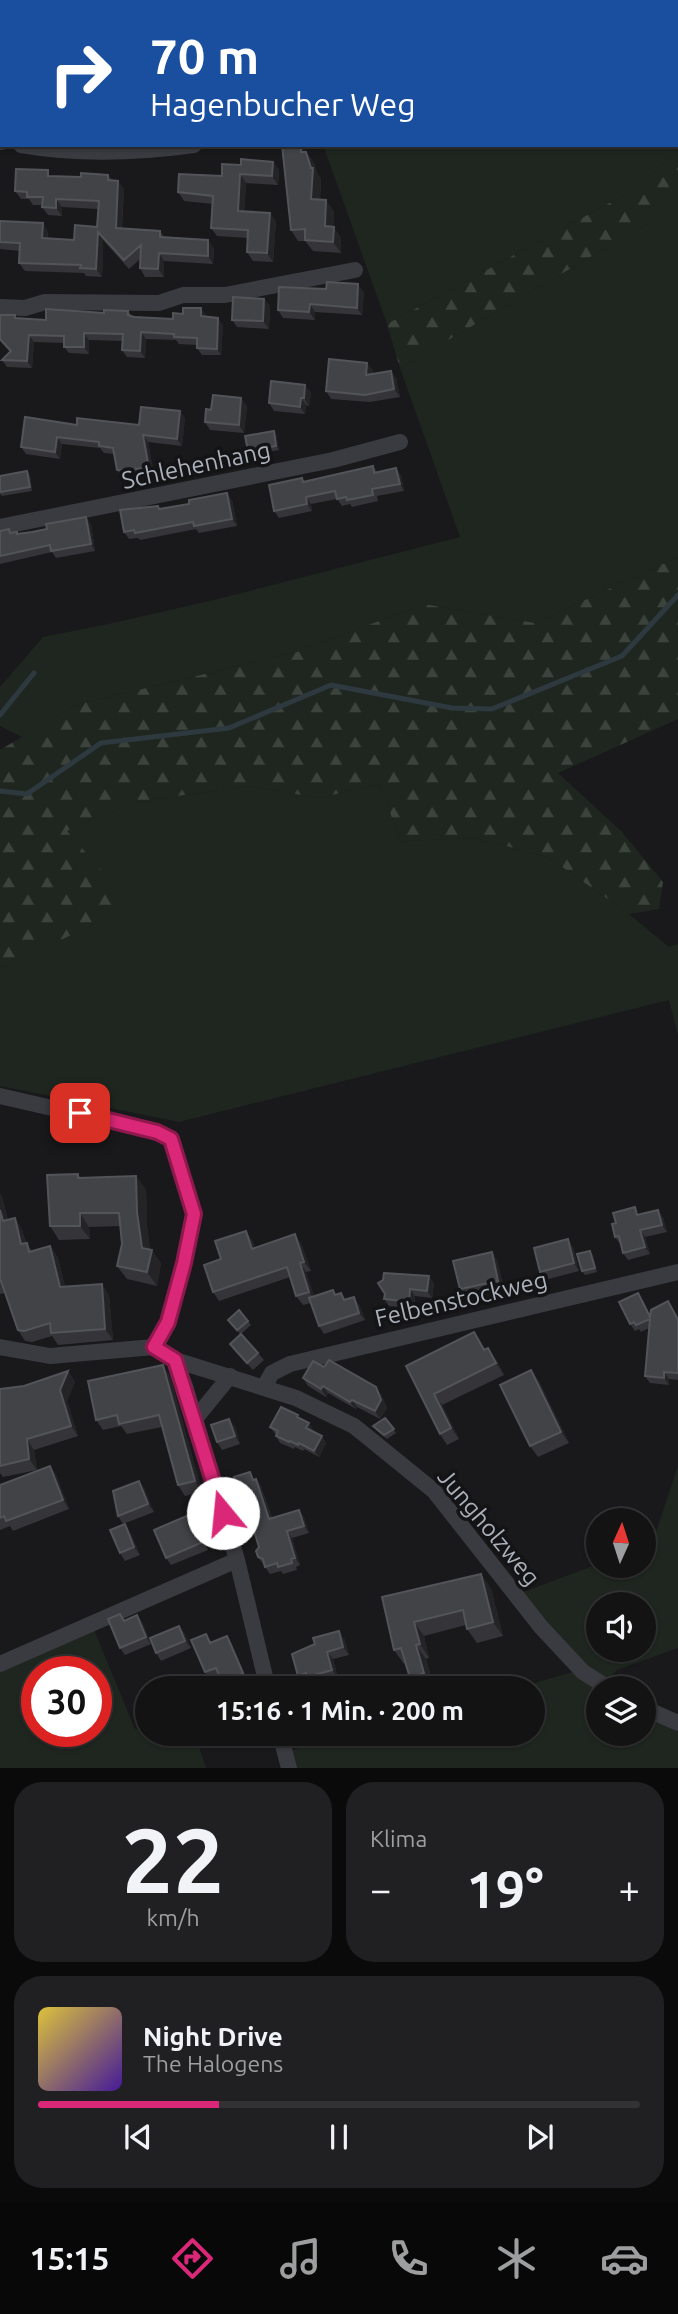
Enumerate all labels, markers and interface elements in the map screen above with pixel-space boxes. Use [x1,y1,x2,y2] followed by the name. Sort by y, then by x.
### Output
[35,28,126,119] icon: right
[150,28,259,83] text: 70 m
[150,86,416,122] text: Hagenbucher Weg
[119,436,273,494] street label: Schlehenhang
[50,1083,110,1143] pin
[61,1094,99,1132] icon: arrive
[372,1266,550,1332] street label: Felbenstockweg
[432,1463,546,1591] street label: Jungholzweg
[186,1476,260,1550] position arrow
[586,1508,656,1578] north arrow
[586,1508,656,1746] map controls
[586,1592,656,1662] button: sound
[21,1656,112,1747] speed limit sign: 30
[586,1676,656,1746] button: layers
[216,1696,464,1725] text: 15:16 · 1 Min. · 200 m
[122,1808,224,1910] text: 22
[370,1826,427,1851] text: Klima
[466,1860,544,1918] text: 19°
[370,1868,391,1910] text: −
[619,1868,640,1910] text: +
[146,1905,200,1930] text: km/h
[143,2022,283,2051] text: Night Drive
[143,2051,283,2076] text: The Halogens
[119,2118,157,2156] icon: previous
[320,2118,358,2156] icon: pause
[521,2118,559,2156] icon: next
[168,2234,217,2283] icon: directions
[276,2234,325,2283] icon: music
[384,2234,433,2283] icon: phone
[492,2234,541,2283] icon: climate
[600,2234,649,2283] icon: car
[29,2240,109,2276] text: 15:15

